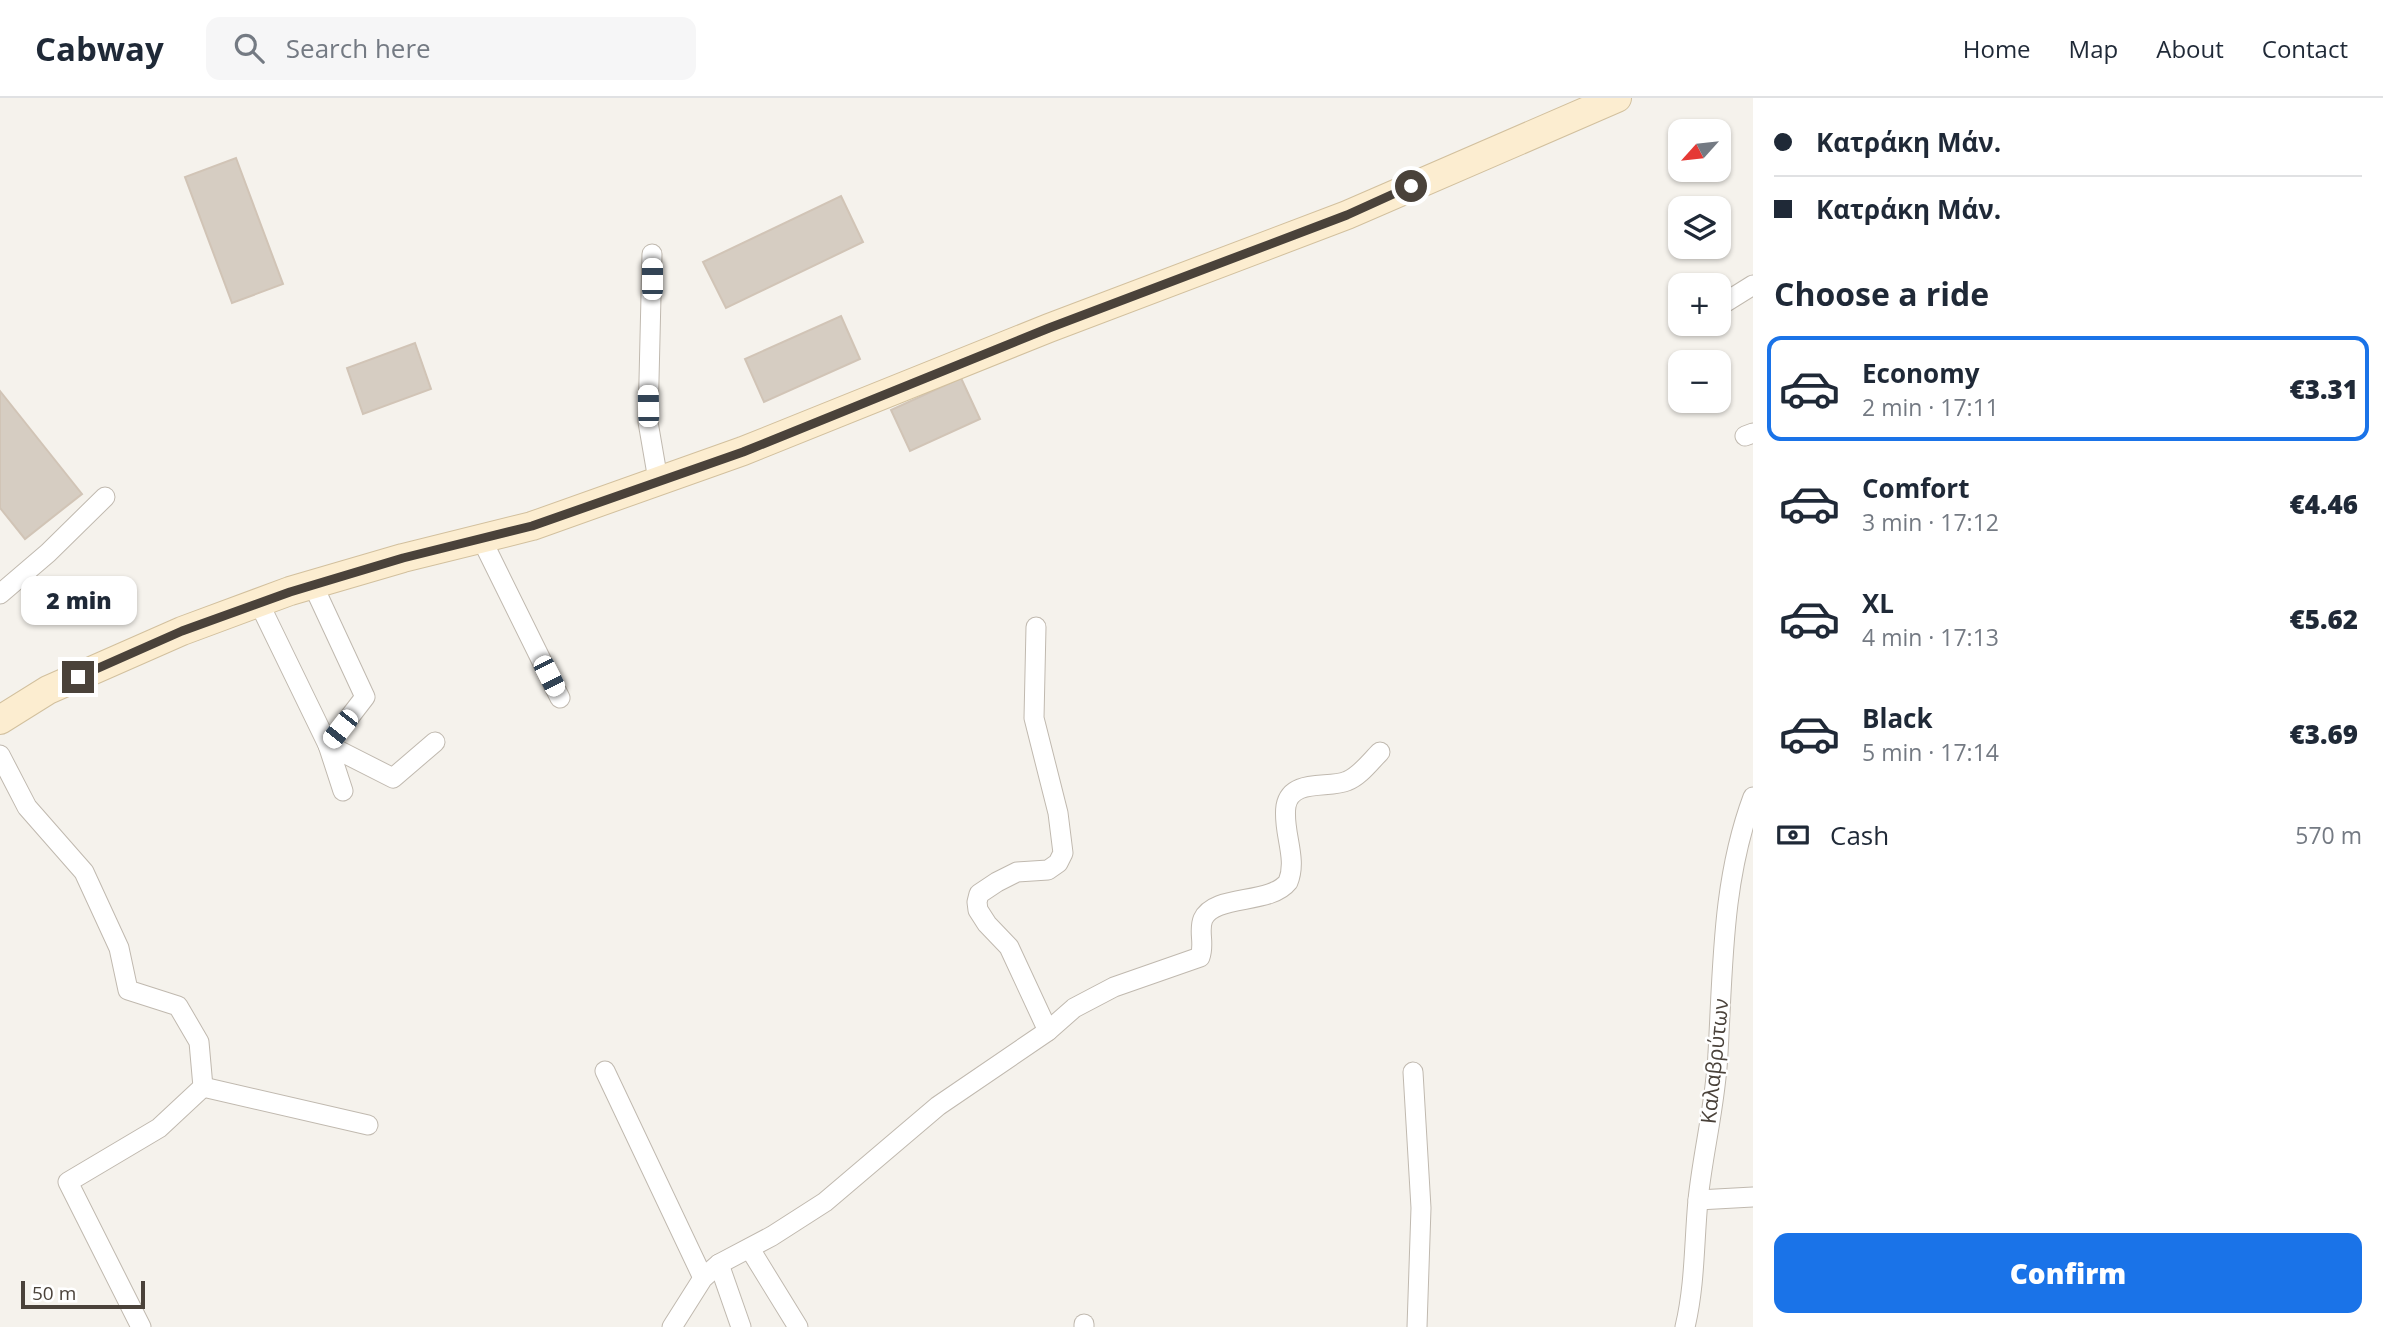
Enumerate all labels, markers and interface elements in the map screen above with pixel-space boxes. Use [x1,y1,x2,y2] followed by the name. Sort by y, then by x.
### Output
[206,17,696,80] search box
[35,26,164,71] text: Cabway
[230,29,268,67] icon: search
[286,30,431,66] text: Search here
[1963,32,2031,65] text: Home
[2069,32,2118,65] text: Map
[2156,32,2224,65] text: About
[2262,32,2348,65] text: Contact
[1668,119,1731,182] north arrow
[1668,119,1731,413] map controls
[1816,124,2001,160] text: Κατράκη Μάν.
[1395,170,1427,202] route start
[1816,191,2001,227] text: Κατράκη Μάν.
[1668,196,1731,259] button: layers
[642,258,663,300] car
[1774,272,1989,315] text: Choose a ride
[1668,273,1731,336] button: +
[1668,350,1731,413] button: −
[1862,355,1980,391] text: Economy
[1778,357,1841,420] icon: car
[2290,371,2358,407] text: €3.31
[638,385,659,427] car
[1862,391,1999,423] text: 2 min · 17:11
[1862,470,1969,506] text: Comfort
[1778,472,1841,535] icon: car
[2290,486,2358,522] text: €4.46
[1862,506,1999,538] text: 3 min · 17:12
[20,575,136,624] callout: 2 min
[46,584,112,616] text: 2 min
[1862,585,1894,621] text: XL
[1778,587,1841,650] icon: car
[2290,601,2358,637] text: €5.62
[1862,621,1999,653] text: 4 min · 17:13
[531,653,568,699] car
[62,661,94,693] route end
[1862,700,1933,736] text: Black
[1778,702,1841,765] icon: car
[319,706,362,752] car
[2290,716,2358,752] text: €3.69
[1862,736,1999,768] text: 5 min · 17:14
[1774,816,1812,854] icon: cash
[1830,817,1889,853] text: Cash
[2295,819,2362,851] text: 570 m
[1693,997,1735,1125] street label: Καλαβρύτων
[1774,1233,2362,1313] button: Confirm
[21,1278,145,1310] scale bar
[32,1280,76,1306] text: 50 m

